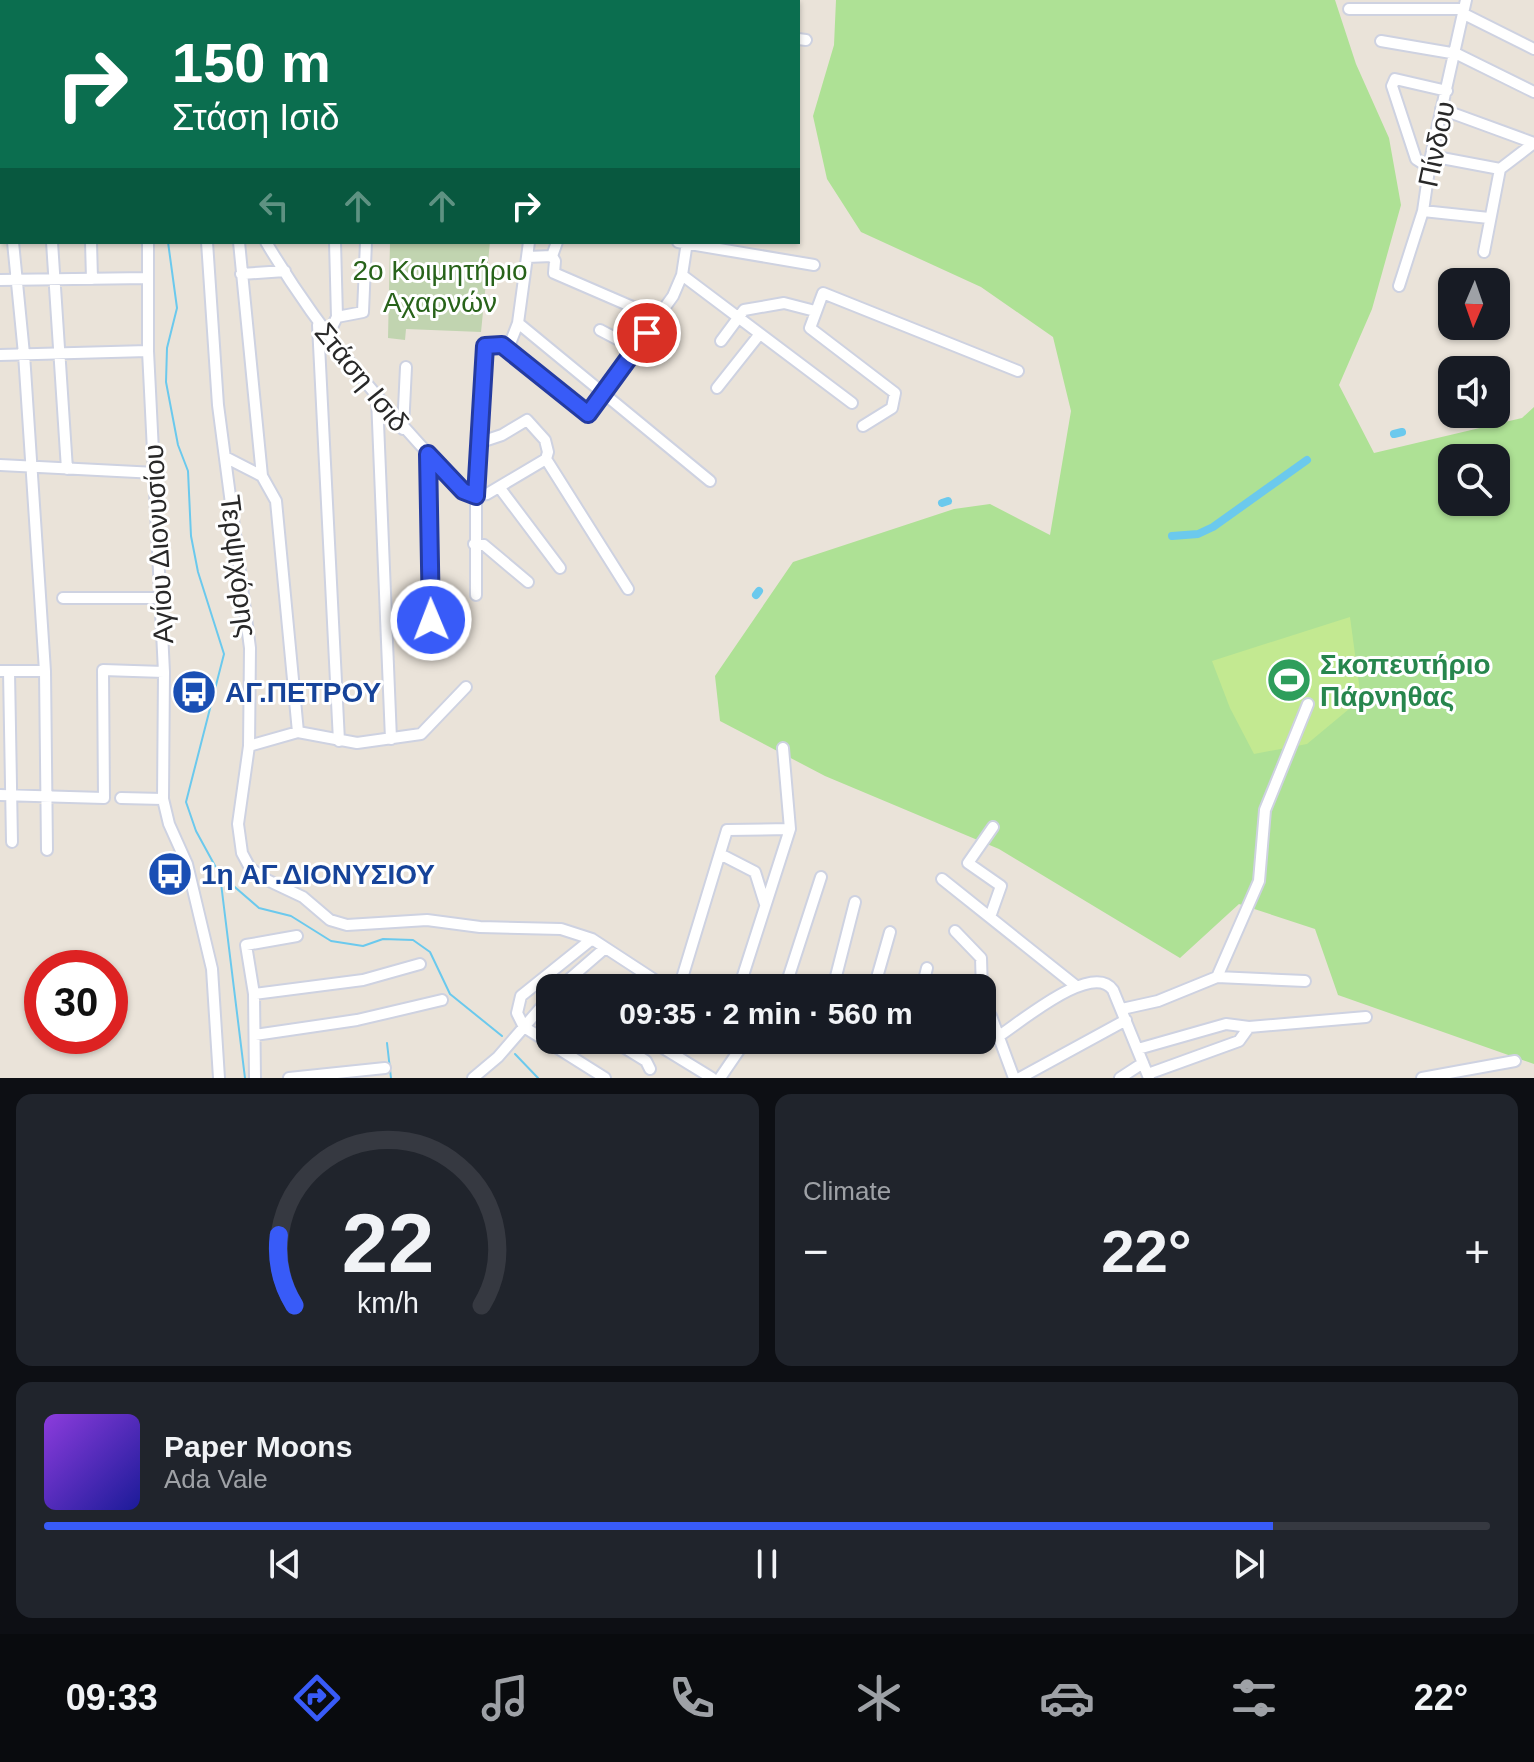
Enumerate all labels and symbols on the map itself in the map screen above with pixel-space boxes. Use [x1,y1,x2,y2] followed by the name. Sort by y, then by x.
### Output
[1412,98,1461,190] street label: Πίνδου
[352,255,528,318] park label: 2ο Κοιμητήριο Αχαρνών
[1438,268,1510,340] north arrow
[613,299,681,367] pin
[309,317,415,438] street label: Στάση Ισιδ
[138,443,179,645] street label: Αγίου Διονυσίου
[214,493,263,639] street label: Τερψιχόρης
[389,578,473,662] position arrow
[1320,649,1491,712] place label: Σκοπευτήριο Πάρνηθας
[1265,656,1313,704] sports icon: Σκοπευτήριο Πάρνηθας
[170,668,218,716] bus stop icon: ΑΓ.ΠΕΤΡΟΥ
[225,677,381,708] place label: ΑΓ.ΠΕΤΡΟΥ
[146,850,194,898] bus stop icon: 1η ΑΓ.ΔΙΟΝΥΣΙΟΥ
[201,859,435,890] place label: 1η ΑΓ.ΔΙΟΝΥΣΙΟΥ
[24,950,128,1054] speed limit sign: 30

